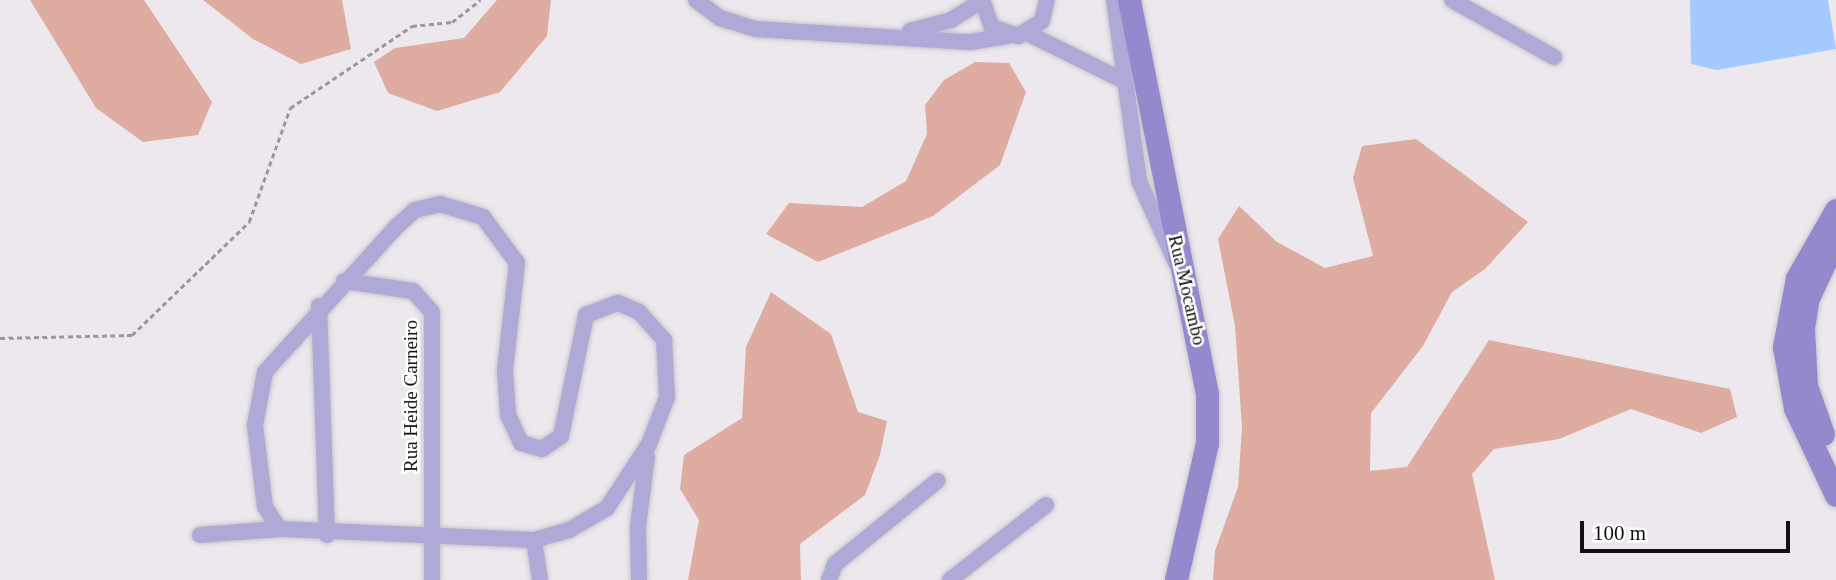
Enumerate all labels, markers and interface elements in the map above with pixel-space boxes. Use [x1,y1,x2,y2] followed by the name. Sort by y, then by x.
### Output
[1163,233,1211,347] street label: Rua Mocambo
[400,320,422,472] street label: Rua Heide Carneiro
[1584,506,1794,550] scale bar
[1593,521,1646,545] text: 100 m

